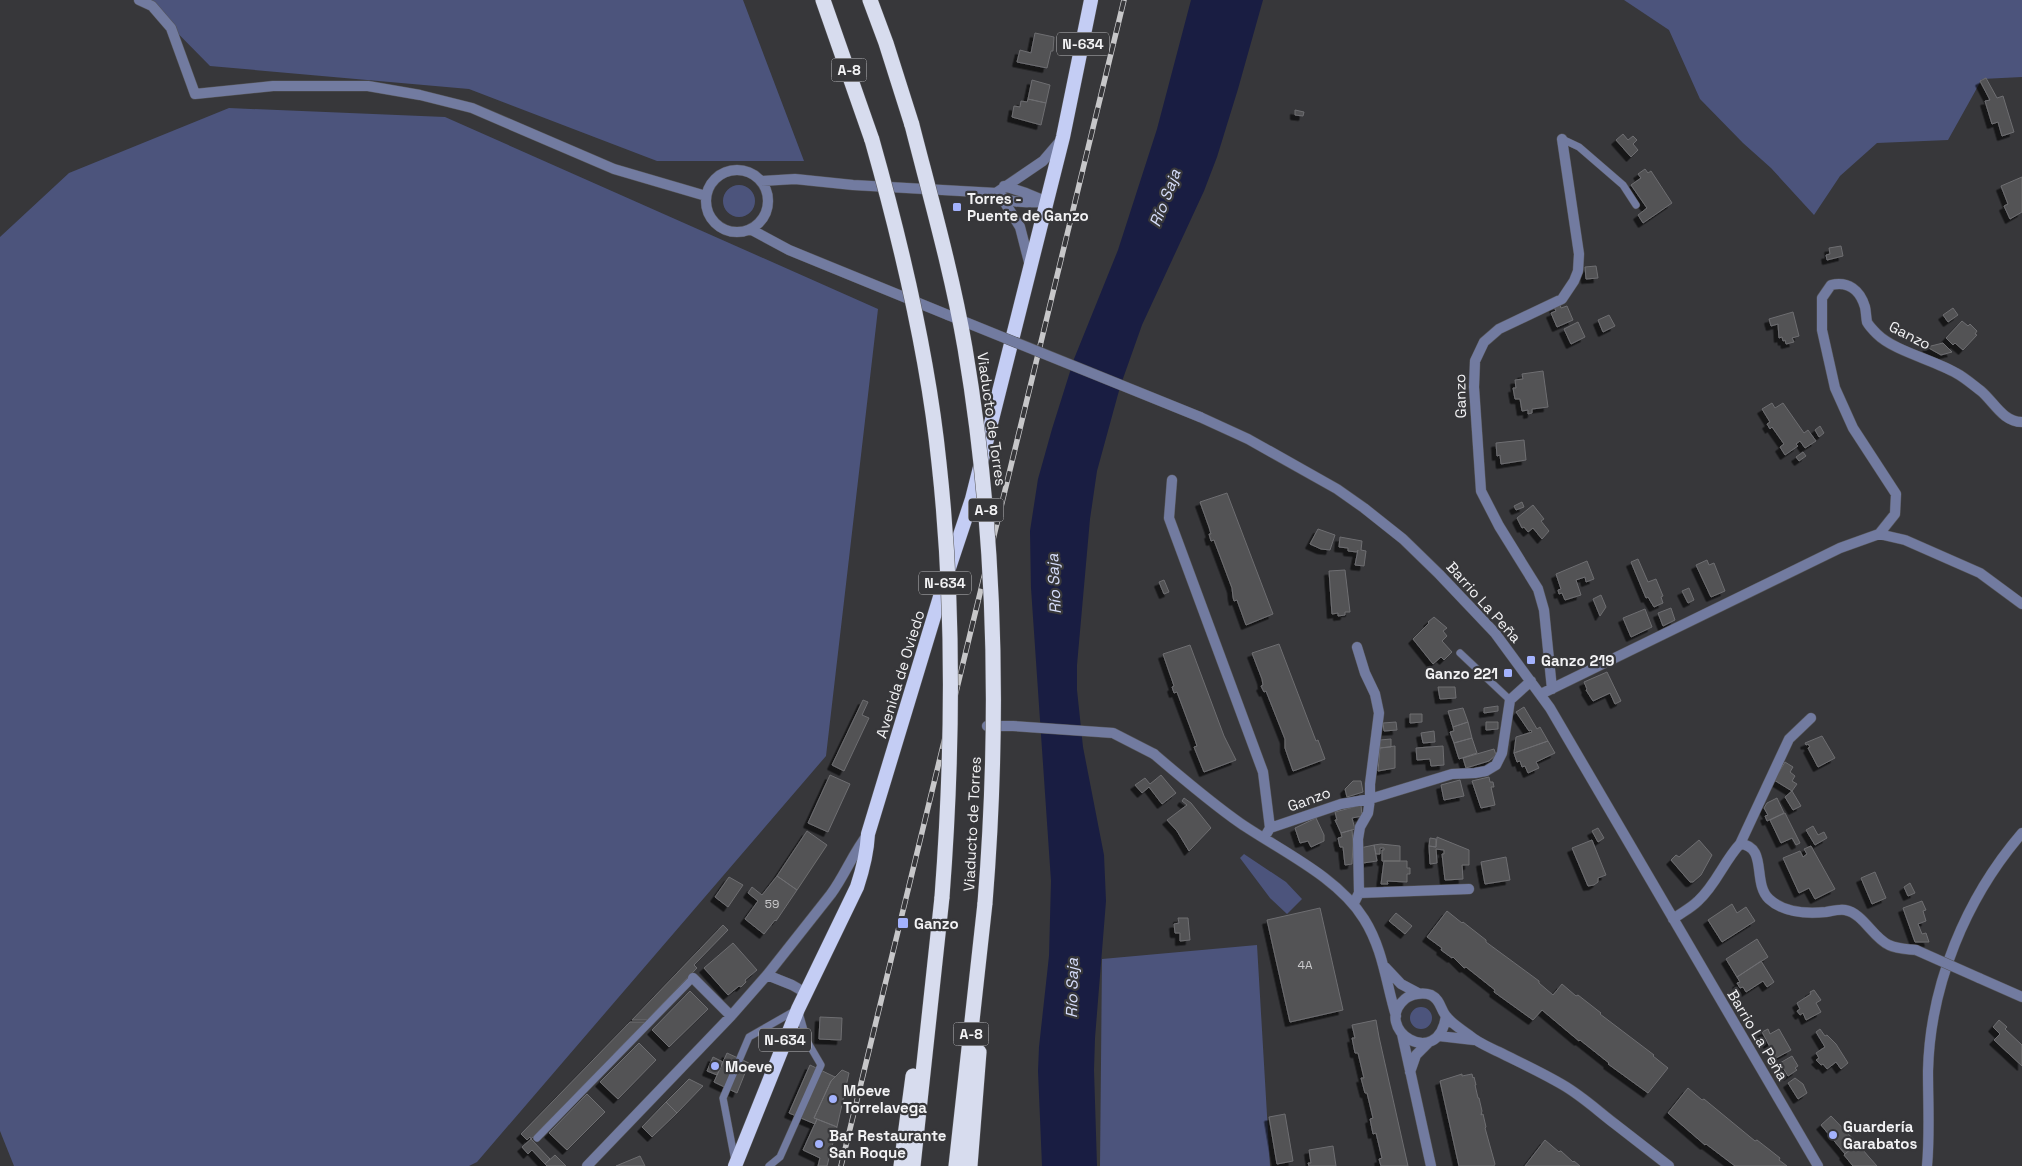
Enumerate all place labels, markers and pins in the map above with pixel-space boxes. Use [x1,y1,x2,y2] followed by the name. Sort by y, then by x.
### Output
[967,189,1089,225] place label: Torres - Puente de Ganzo
[951,201,963,213] marker: Torres - Puente de Ganzo
[1541,651,1614,670] place label: Ganzo 219
[1525,654,1537,666] marker: Ganzo 219
[1425,664,1498,683] place label: Ganzo 221
[1502,667,1514,679] marker: Ganzo 221
[914,914,959,933] place label: Ganzo
[896,916,910,930] marker: Ganzo
[725,1057,773,1076] place label: Moeve
[709,1060,721,1072] marker: Moeve
[843,1081,927,1117] place label: Moeve Torrelavega
[827,1093,839,1105] marker: Moeve Torrelavega
[1843,1117,1917,1153] place label: Guardería Garabatos
[829,1126,947,1162] place label: Bar Restaurante San Roque
[1827,1129,1839,1141] marker: Guardería Garabatos
[813,1138,825,1150] marker: Bar Restaurante San Roque

